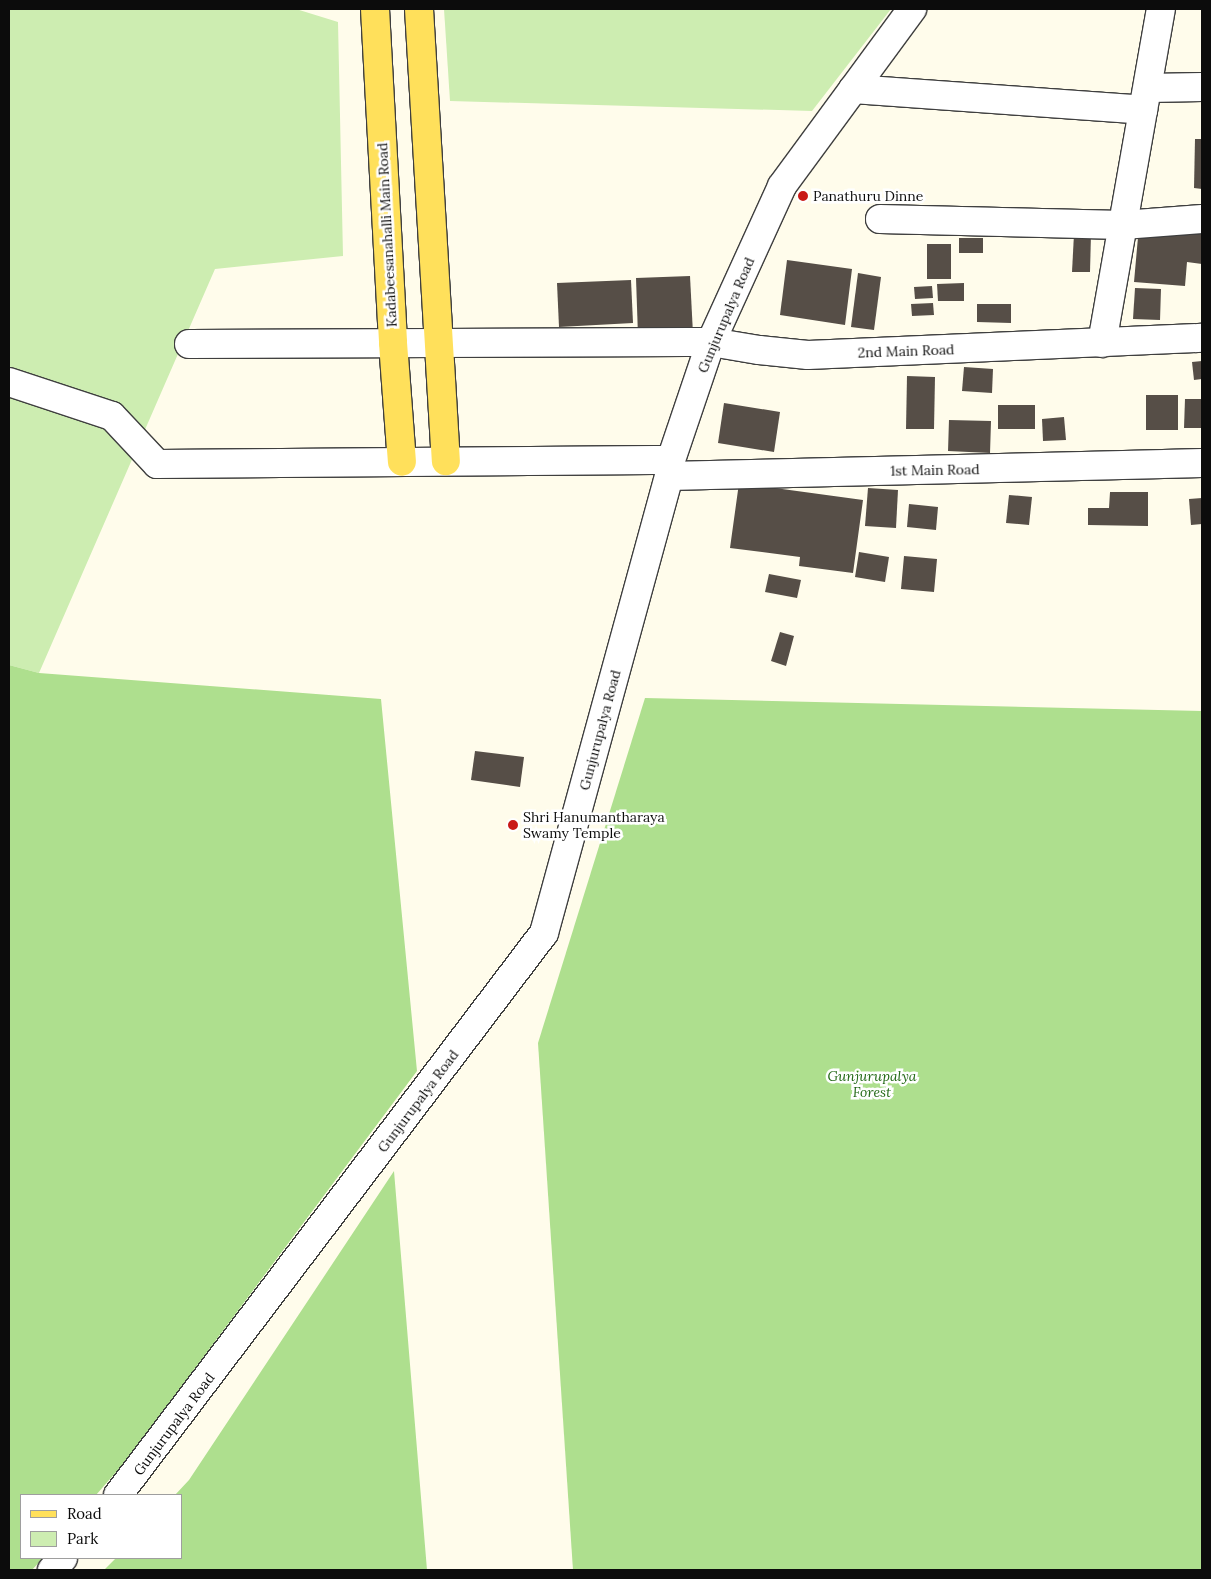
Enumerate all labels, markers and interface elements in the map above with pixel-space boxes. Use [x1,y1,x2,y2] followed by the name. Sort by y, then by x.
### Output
[374,142,400,328] street label: Kadabeesanahalli Main Road
[813,188,923,204] place label: Panathuru Dinne
[797,190,809,202] marker: Panathuru Dinne
[694,255,758,375] street label: Gunjurupalya Road
[857,341,955,361] street label: 2nd Main Road
[890,461,980,479] street label: 1st Main Road
[576,668,624,792] street label: Gunjurupalya Road
[523,809,665,842] place label: Shri Hanumantharaya Swamy Temple
[507,819,519,831] marker: Shri Hanumantharaya Swamy Temple
[374,1046,462,1156] street label: Gunjurupalya Road
[827,1068,917,1100] park label: Gunjurupalya Forest
[130,1369,218,1479] street label: Gunjurupalya Road
[20,1494,182,1559] legend
[67,1504,102,1523] text: Road
[67,1529,98,1548] text: Park

